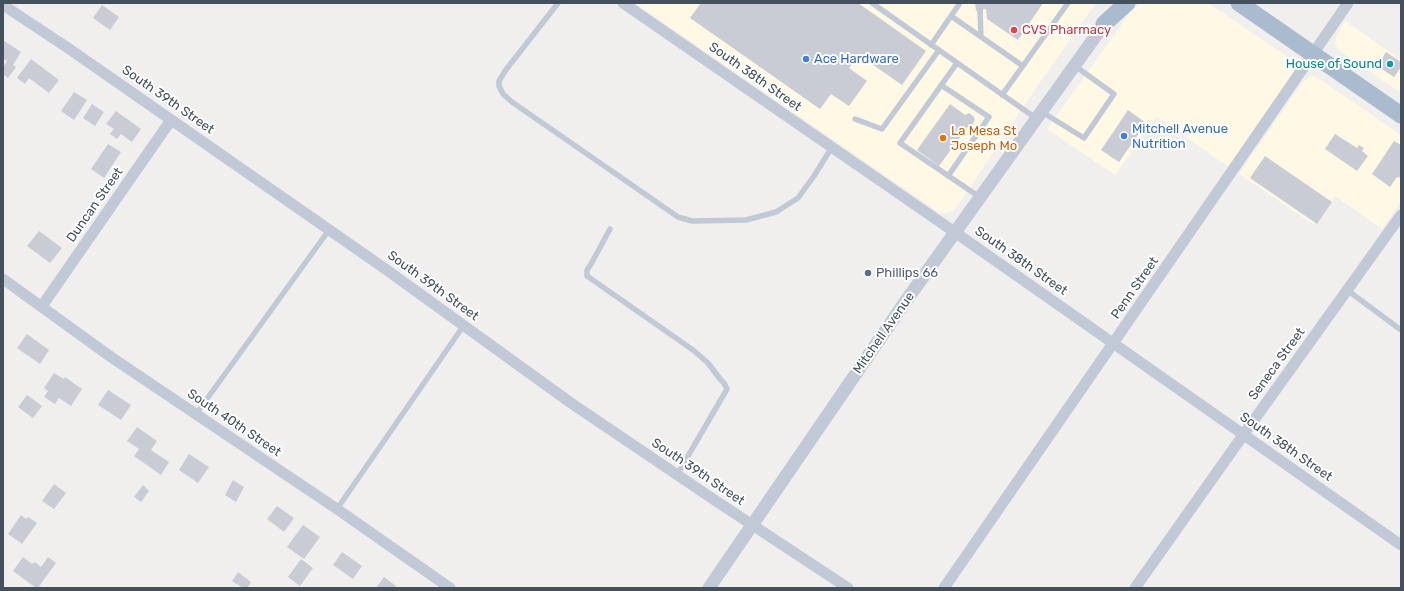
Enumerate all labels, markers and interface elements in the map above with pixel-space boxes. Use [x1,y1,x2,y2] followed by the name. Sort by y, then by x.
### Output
[1022,22,1111,38] place label: CVS Pharmacy
[1009,25,1019,35] marker: CVS Pharmacy
[706,39,804,115] street label: South 38th Street
[814,51,899,67] place label: Ace Hardware
[801,54,811,64] marker: Ace Hardware
[1286,56,1382,72] place label: House of Sound
[1385,59,1395,69] marker: House of Sound
[119,62,217,138] street label: South 39th Street
[1132,121,1228,152] place label: Mitchell Avenue Nutrition
[951,123,1017,154] place label: La Mesa St Joseph Mo
[1119,131,1129,141] marker: Mitchell Avenue Nutrition
[938,133,948,143] marker: La Mesa St Joseph Mo
[63,165,127,245] street label: Duncan Street
[972,223,1070,299] street label: South 38th Street
[384,248,482,324] street label: South 39th Street
[1108,254,1162,322] street label: Penn Street
[876,265,938,281] place label: Phillips 66
[863,268,873,278] marker: Phillips 66
[850,289,918,377] street label: Mitchell Avenue
[1246,325,1308,403] street label: Seneca Street
[184,386,284,460] street label: South 40th Street
[1237,409,1335,485] street label: South 38th Street
[649,435,747,509] street label: South 39th Street

